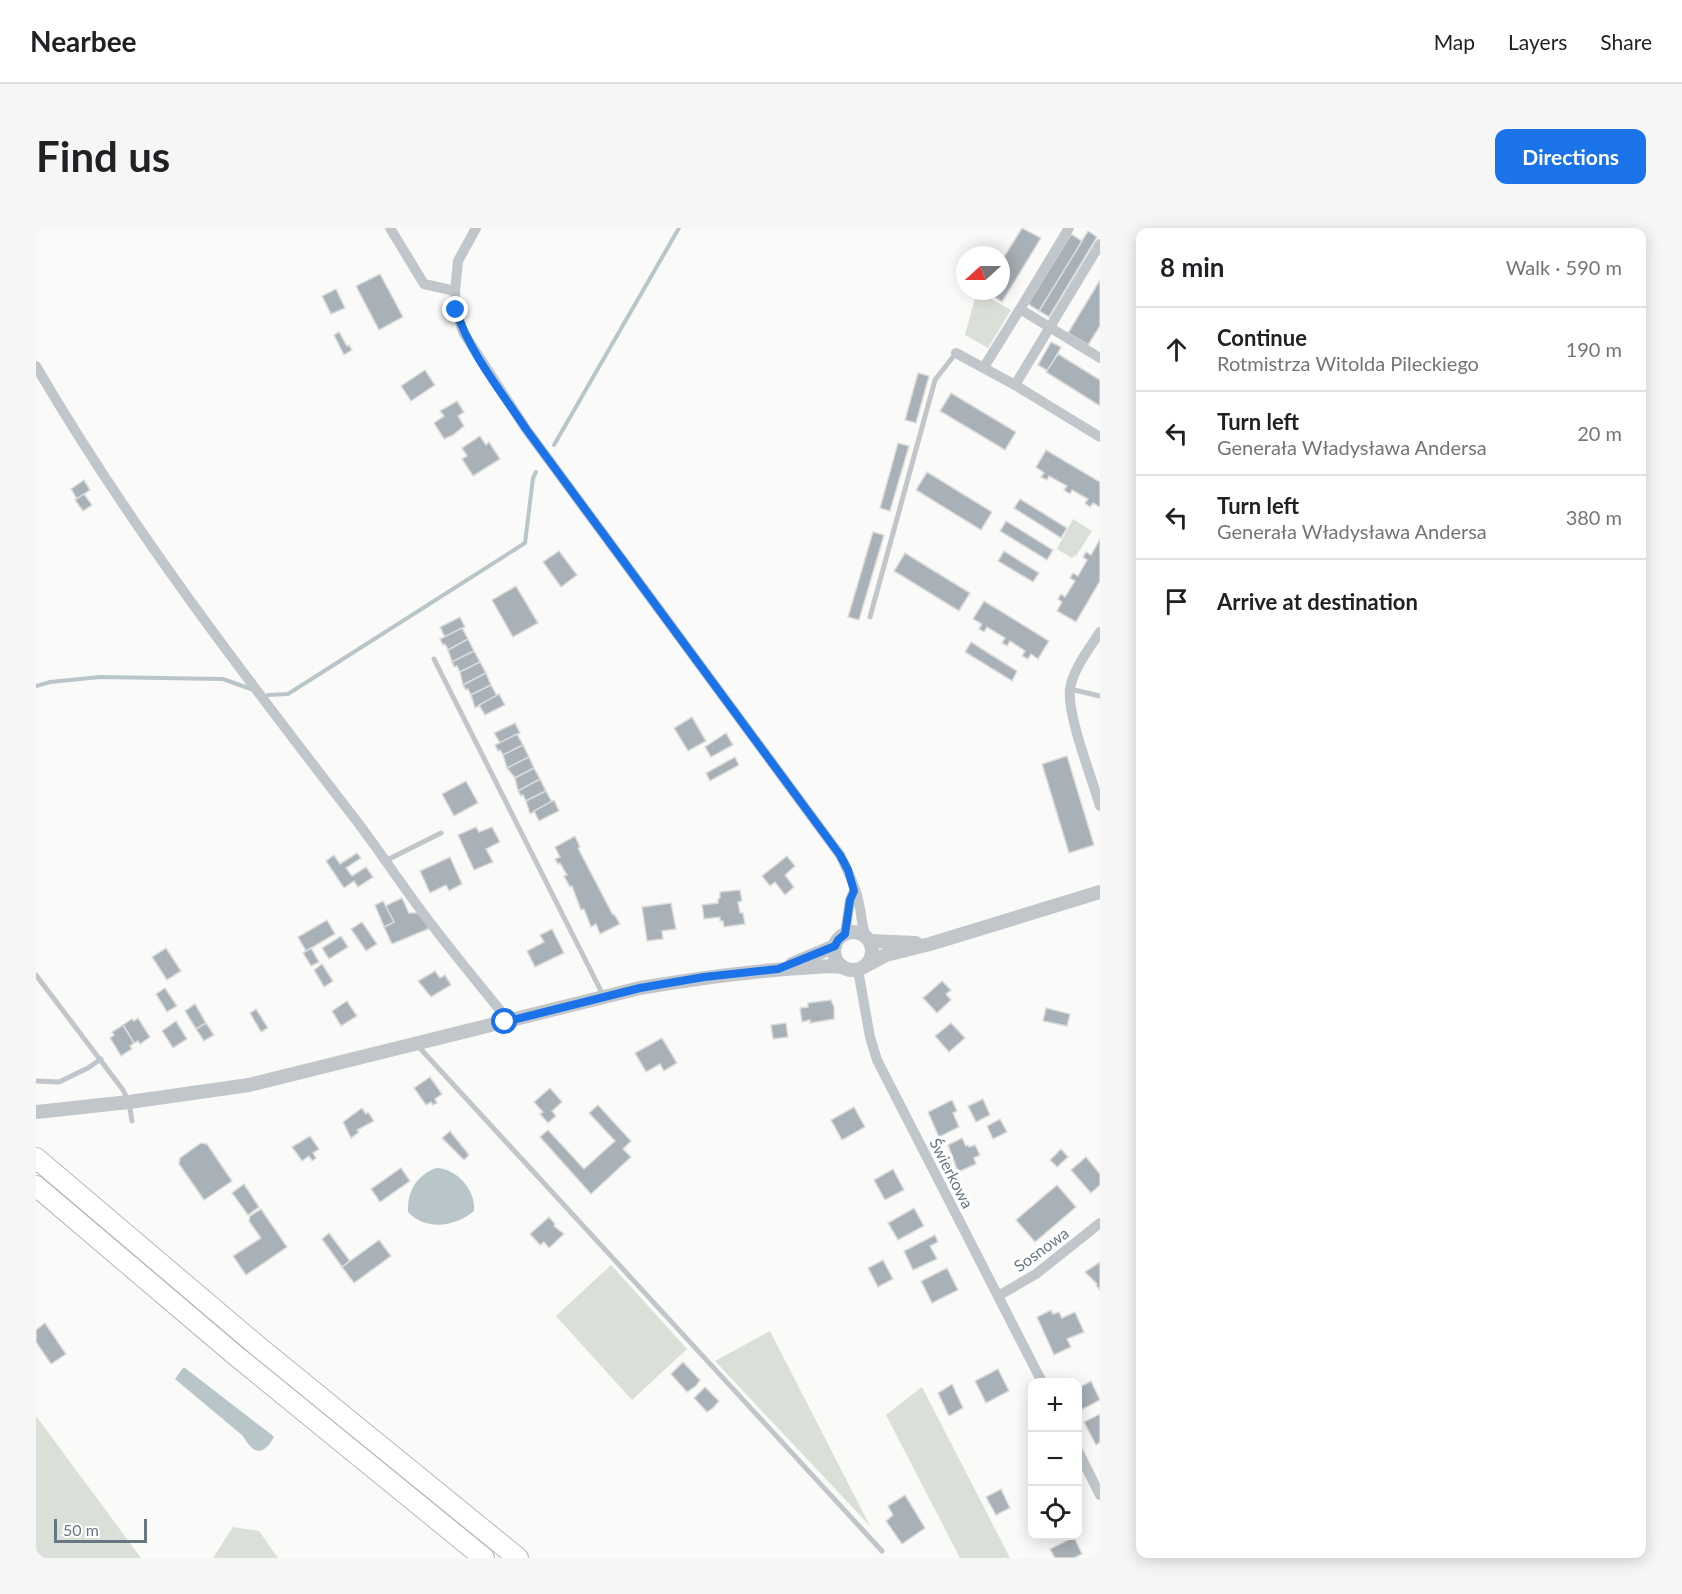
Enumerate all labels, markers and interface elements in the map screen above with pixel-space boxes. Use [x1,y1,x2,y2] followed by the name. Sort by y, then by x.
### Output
[30,24,137,58] text: Nearbee
[1434,29,1475,54] text: Map
[1508,29,1567,54] text: Layers
[1600,29,1652,54] text: Share
[1495,129,1646,184] button: Directions
[36,131,170,181] text: Find us
[956,246,1010,300] north arrow
[1160,251,1224,283] text: 8 min
[1506,255,1622,279] text: Walk · 590 m
[442,296,468,322] route end
[1217,324,1307,351] text: Continue
[1160,333,1193,366] icon: ahead
[1566,337,1622,361] text: 190 m
[1217,351,1479,375] text: Rotmistrza Witolda Pileckiego
[1217,408,1299,435] text: Turn left
[1160,417,1193,450] icon: left
[1577,421,1622,445] text: 20 m
[1217,435,1487,459] text: Generała Władysława Andersa
[1217,492,1299,519] text: Turn left
[1160,501,1193,534] icon: left
[1566,505,1622,529] text: 380 m
[1217,519,1487,543] text: Generała Władysława Andersa
[1160,585,1193,618] icon: arrive
[1217,588,1418,615] text: Arrive at destination
[491,1008,517,1034] route start
[926,1135,978,1211] street label: Świerkowa
[1010,1223,1072,1275] street label: Sosnowa
[1028,1378,1082,1540] map controls
[1028,1378,1082,1432] button: +
[1028,1432,1082,1486] button: −
[1028,1486,1082,1540] button: locate
[54,1516,147,1544] scale bar
[63,1520,99,1539] text: 50 m

